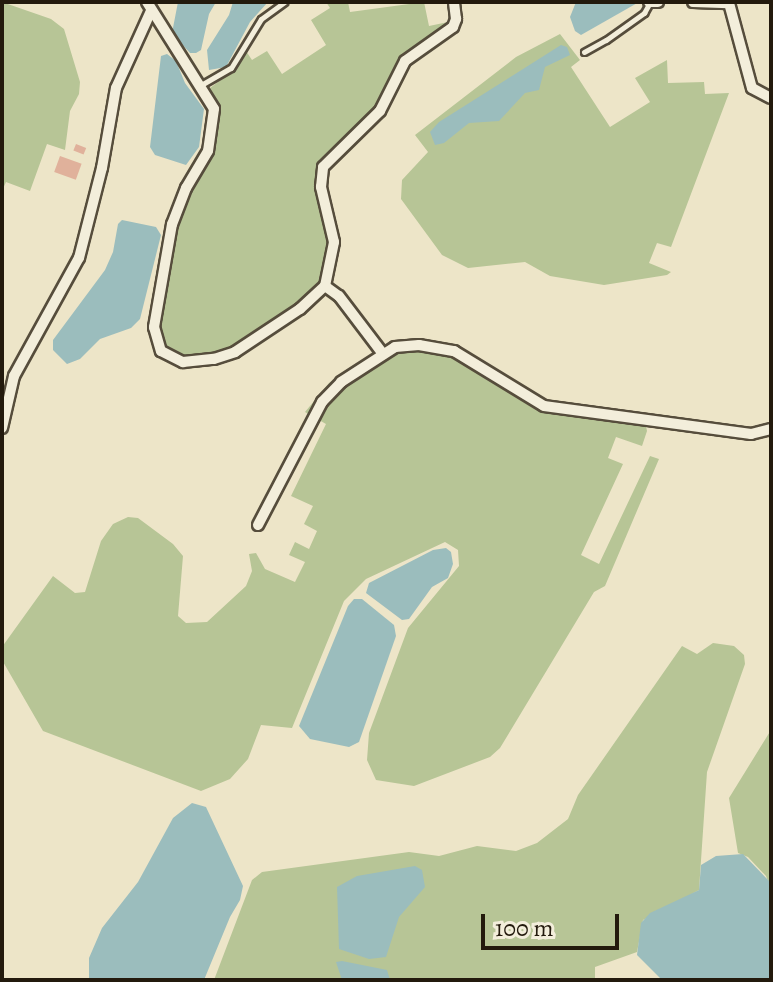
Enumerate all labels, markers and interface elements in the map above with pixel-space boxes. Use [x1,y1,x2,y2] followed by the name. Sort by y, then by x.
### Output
[485,898,623,948] scale bar
[495,912,554,944] text: 100 m

